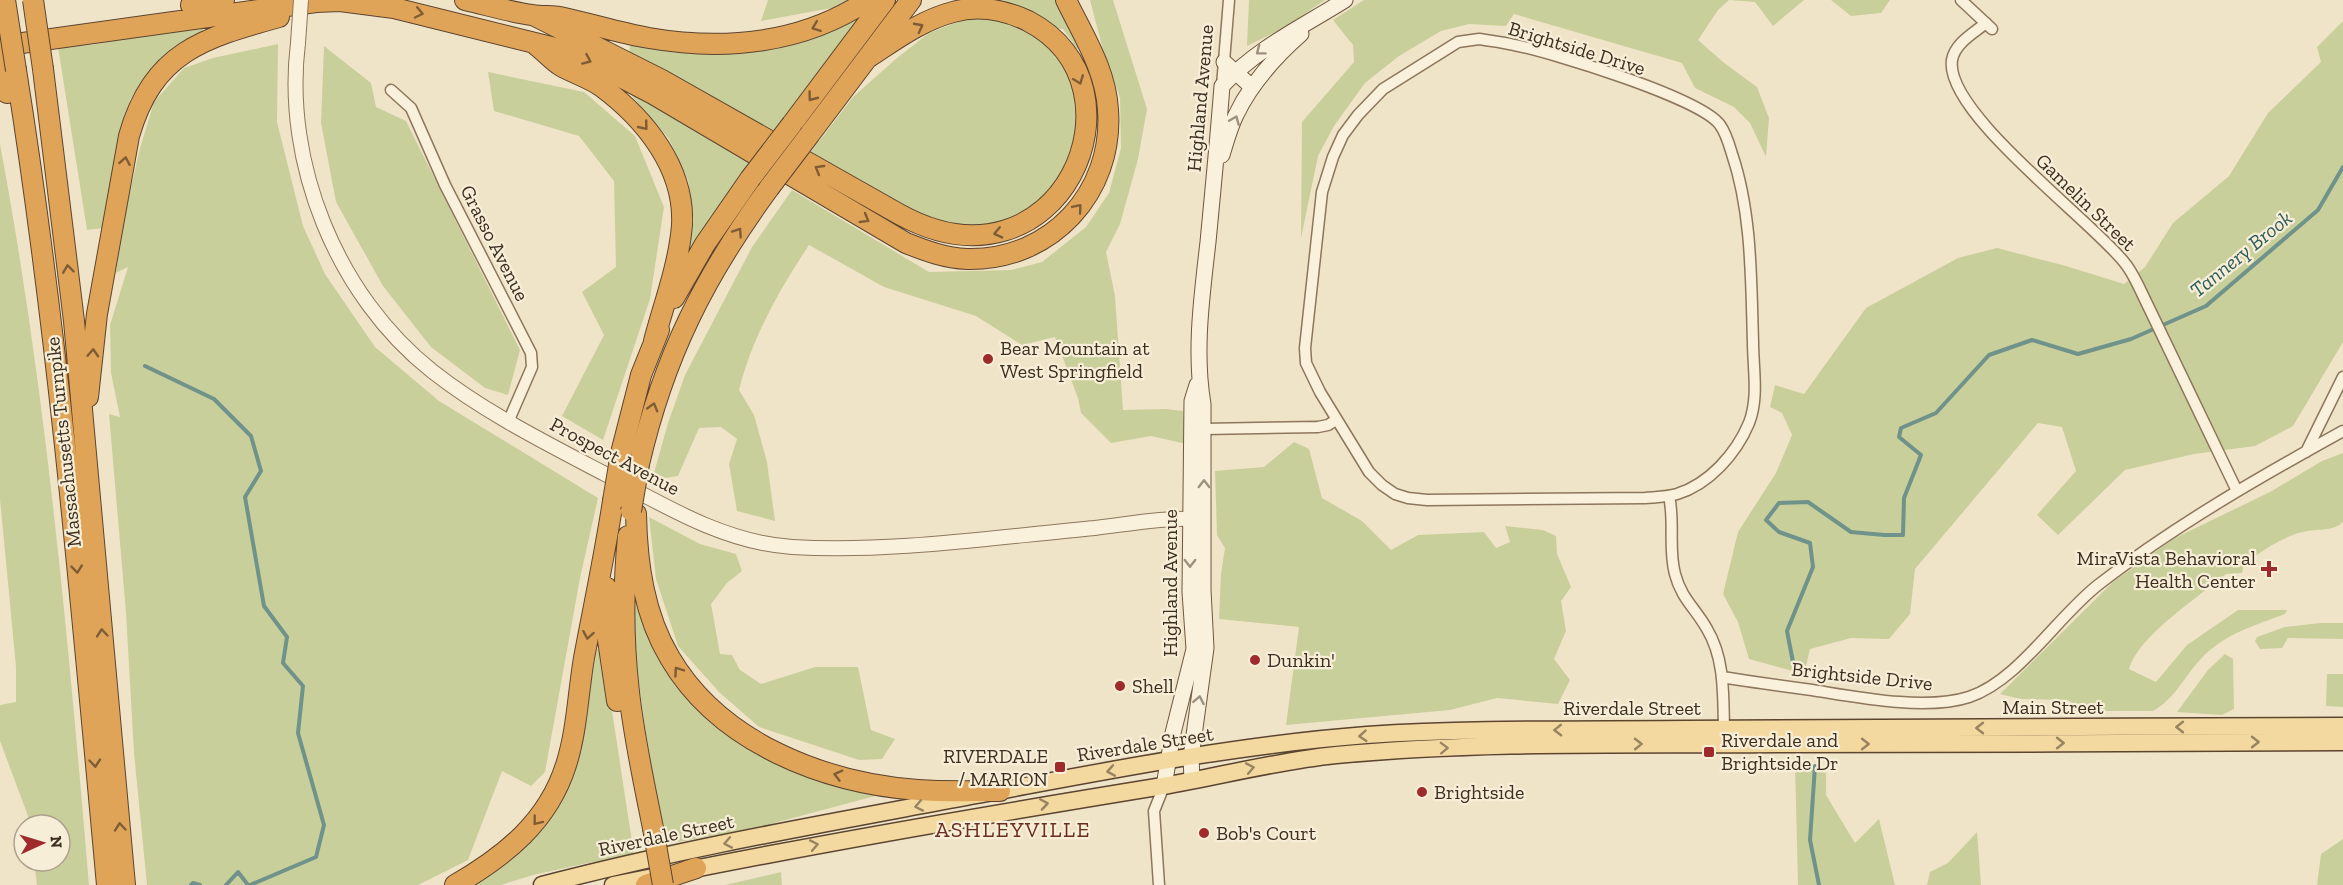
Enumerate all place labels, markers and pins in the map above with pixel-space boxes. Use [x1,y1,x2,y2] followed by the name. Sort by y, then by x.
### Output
[1000,336,1150,383] place label: Bear Mountain at West Springfield
[981,352,995,366] marker: Bear Mountain at West Springfield
[2077,546,2256,593] place label: MiraVista Behavioral Health Center
[2260,560,2278,578] marker: MiraVista Behavioral Health Center
[1267,648,1335,672] place label: Dunkin'
[1248,653,1262,667] marker: Dunkin'
[1132,674,1174,698] place label: Shell
[1113,679,1127,693] marker: Shell
[1721,728,1838,775] place label: Riverdale and Brightside Dr
[943,744,1048,791] place label: RIVERDALE / MARION
[1702,745,1716,759] marker: Riverdale and Brightside Dr
[1053,760,1067,774] marker: RIVERDALE / MARION
[1434,780,1524,804] place label: Brightside
[1415,785,1429,799] marker: Brightside
[1216,821,1317,845] place label: Bob's Court
[1197,826,1211,840] marker: Bob's Court

